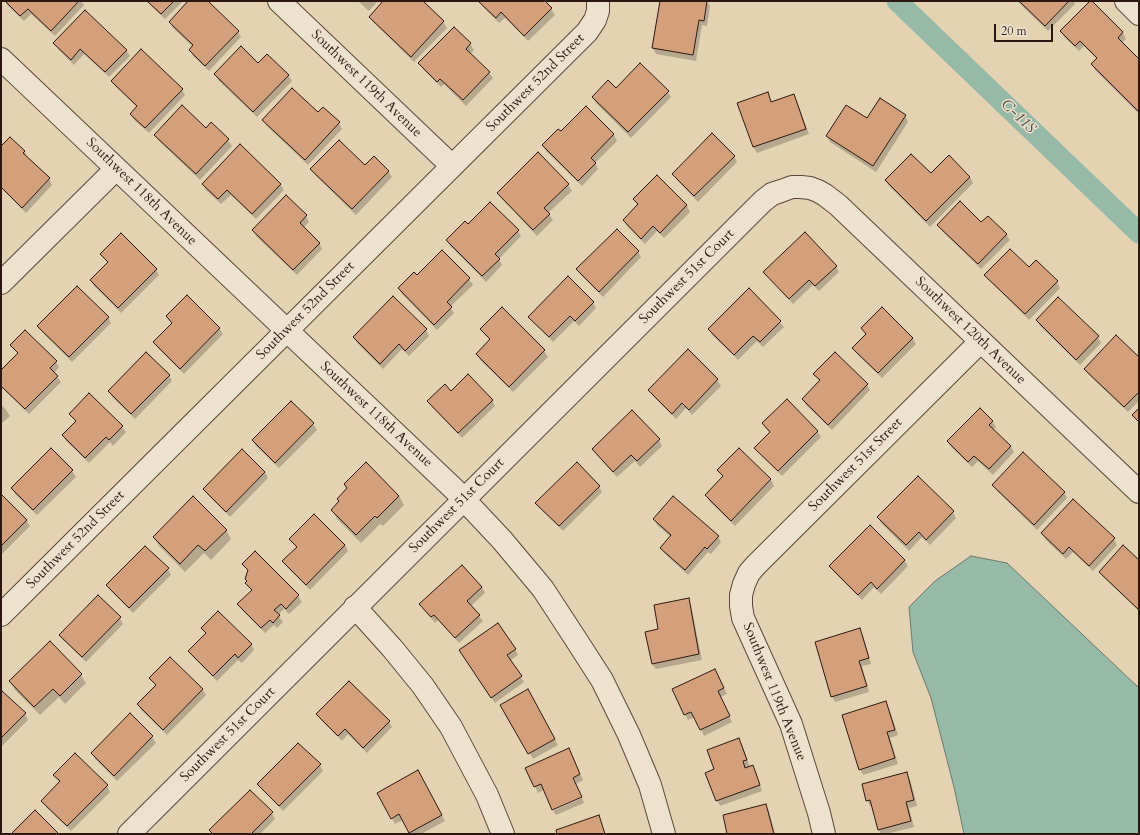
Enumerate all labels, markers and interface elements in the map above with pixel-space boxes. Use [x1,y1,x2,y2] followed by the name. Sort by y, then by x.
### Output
[996,16,1055,42] scale bar
[1001,23,1027,39] text: 20 m
[307,27,425,141] street label: Southwest 119th Avenue
[483,30,589,136] street label: Southwest 52nd Street
[997,96,1039,138] water label: C-11S
[82,135,200,249] street label: Southwest 118th Avenue
[636,226,738,328] street label: Southwest 51st Court
[253,258,359,364] street label: Southwest 52nd Street
[911,274,1029,388] street label: Southwest 120th Avenue
[316,359,436,471] street label: Southwest 118th Avenue
[806,415,906,515] street label: Southwest 51st Street
[406,455,508,557] street label: Southwest 51st Court
[23,487,129,593] street label: Southwest 52nd Street
[739,620,809,764] street label: Southwest 119th Avenue
[177,684,279,786] street label: Southwest 51st Court

